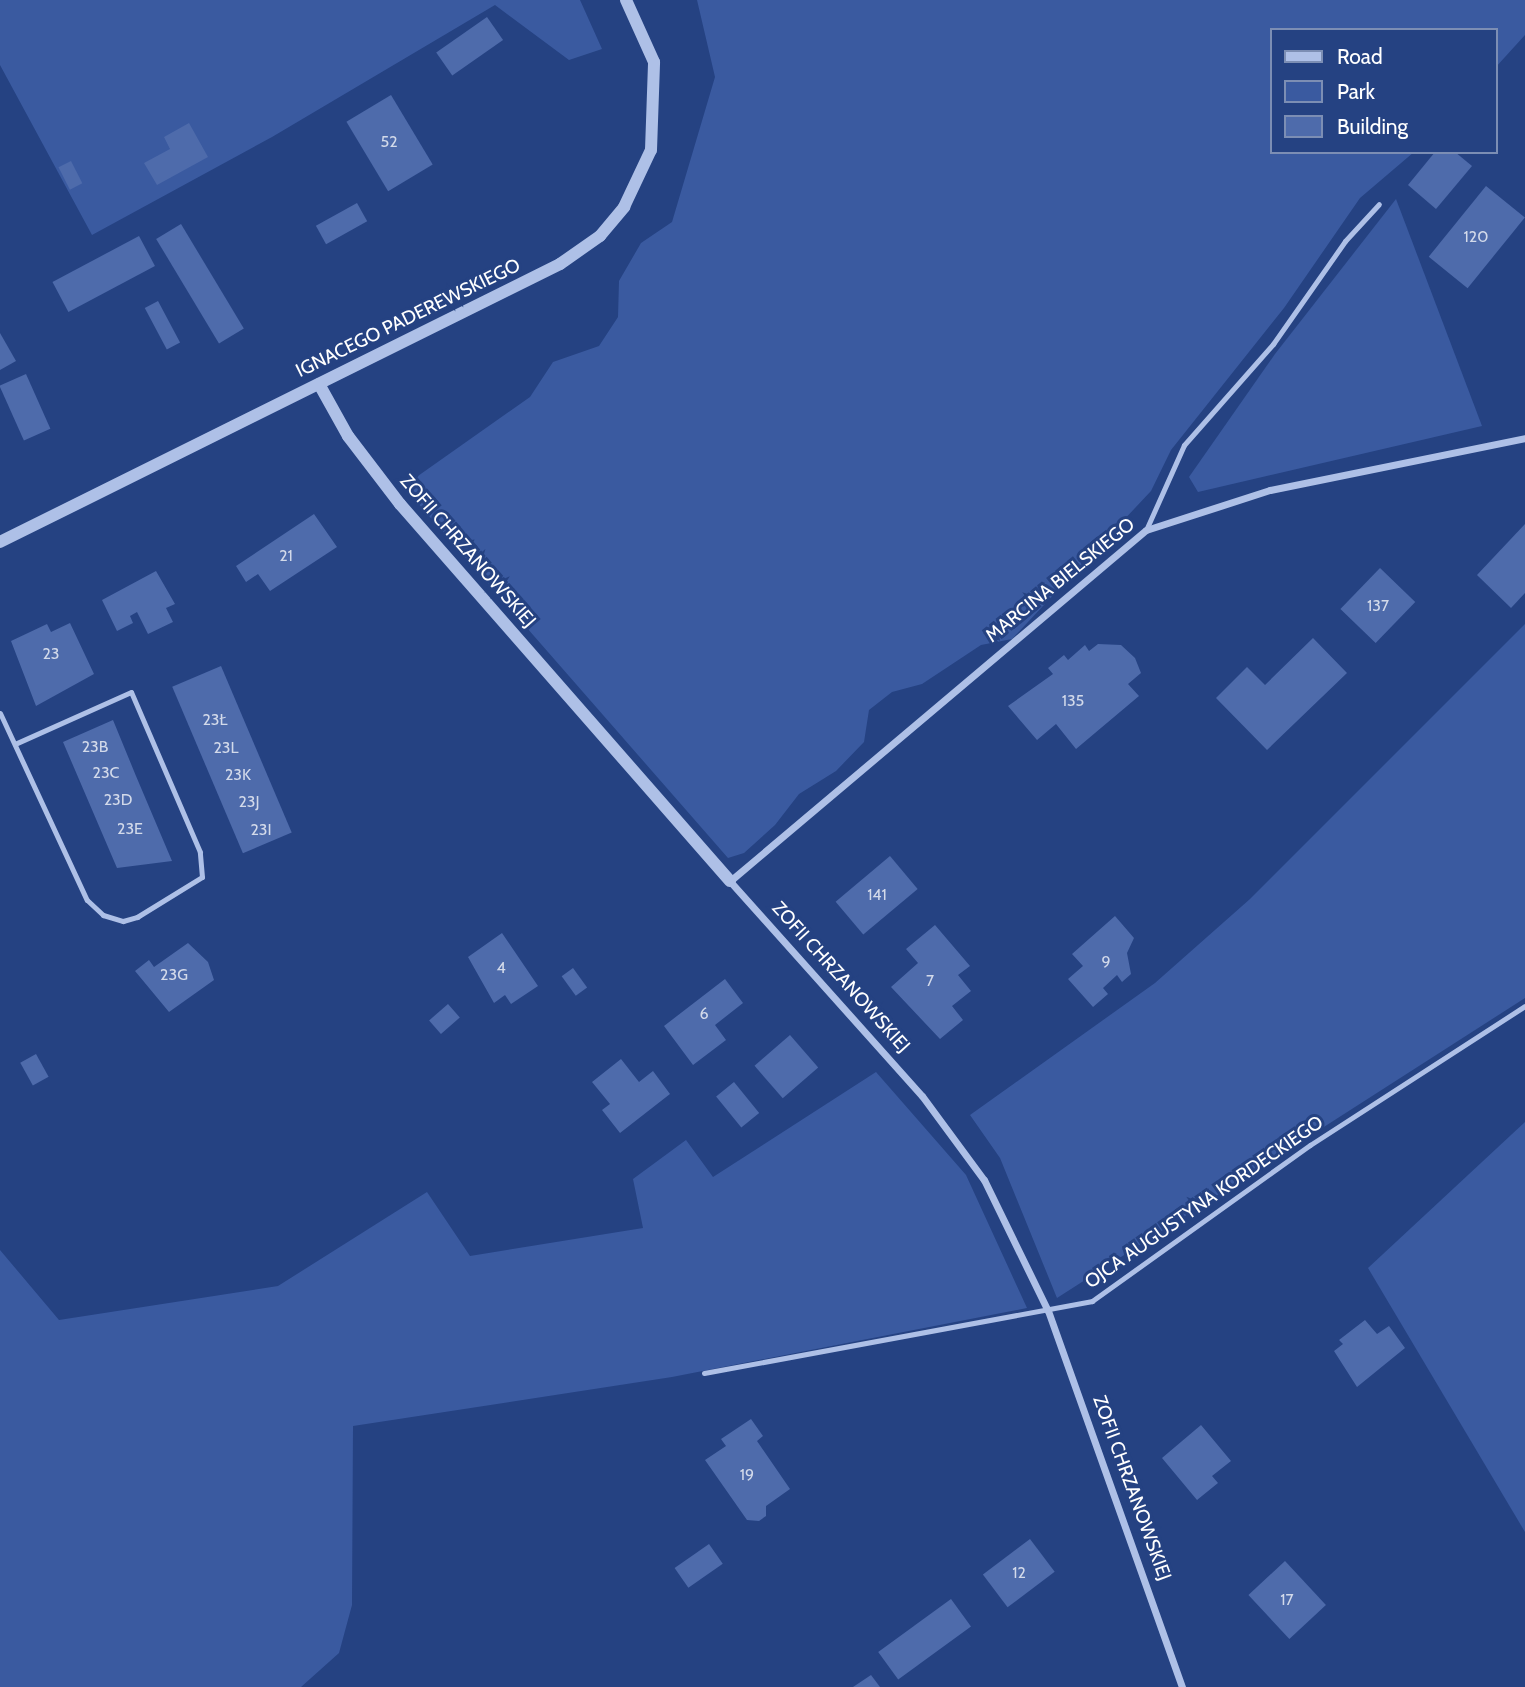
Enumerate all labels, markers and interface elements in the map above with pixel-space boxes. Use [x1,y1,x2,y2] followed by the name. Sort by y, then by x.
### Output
[1270,28,1497,154] legend
[1337,44,1383,69] text: Road
[1337,79,1375,104] text: Park
[1337,114,1408,139] text: Building
[380,132,398,152] house number: 52
[1464,227,1488,247] house number: 120
[292,254,524,382] street label: IGNACEGO PADEREWSKIEGO
[395,470,541,632] street label: ZOFII CHRZANOWSKIEJ
[981,513,1139,647] street label: MARCINA BIELSKIEGO
[279,546,293,566] house number: 21
[1367,596,1389,616] house number: 137
[42,644,60,664] house number: 23
[1062,691,1084,711] house number: 135
[202,710,228,730] house number: 23Ł
[82,737,108,757] house number: 23B
[213,738,239,758] house number: 23L
[93,763,119,783] house number: 23C
[225,765,251,785] house number: 23K
[104,790,132,810] house number: 23D
[238,792,260,812] house number: 23J
[117,819,143,839] house number: 23E
[250,820,272,840] house number: 23I
[867,885,887,905] house number: 141
[767,897,915,1057] street label: ZOFII CHRZANOWSKIEJ
[1101,952,1111,972] house number: 9
[496,958,506,978] house number: 4
[160,965,188,985] house number: 23G
[926,971,934,991] house number: 7
[699,1004,709,1024] house number: 6
[1080,1111,1328,1293] street label: OJCA AUGUSTYNA KORDECKIEGO
[1088,1392,1176,1584] street label: ZOFII CHRZANOWSKIEJ
[740,1465,754,1485] house number: 19
[1012,1563,1026,1583] house number: 12
[1280,1590,1294,1610] house number: 17

